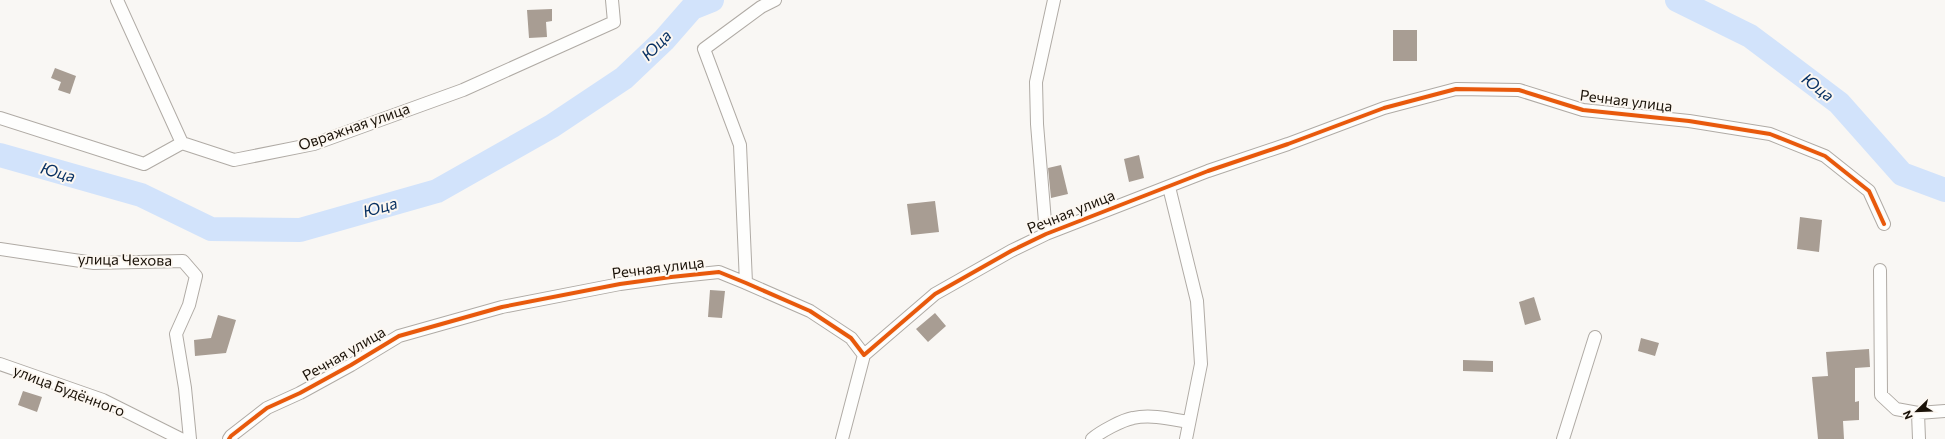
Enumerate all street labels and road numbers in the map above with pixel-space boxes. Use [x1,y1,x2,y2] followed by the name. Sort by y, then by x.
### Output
[1579,85,1673,115] street label: Речная улица
[296,99,412,154] street label: Овражная улица
[1024,185,1117,237] street label: Речная улица
[78,249,172,269] street label: улица Чехова
[611,252,705,282] street label: Речная улица
[299,322,388,384] street label: Речная улица
[11,360,128,420] street label: улица Будённого

